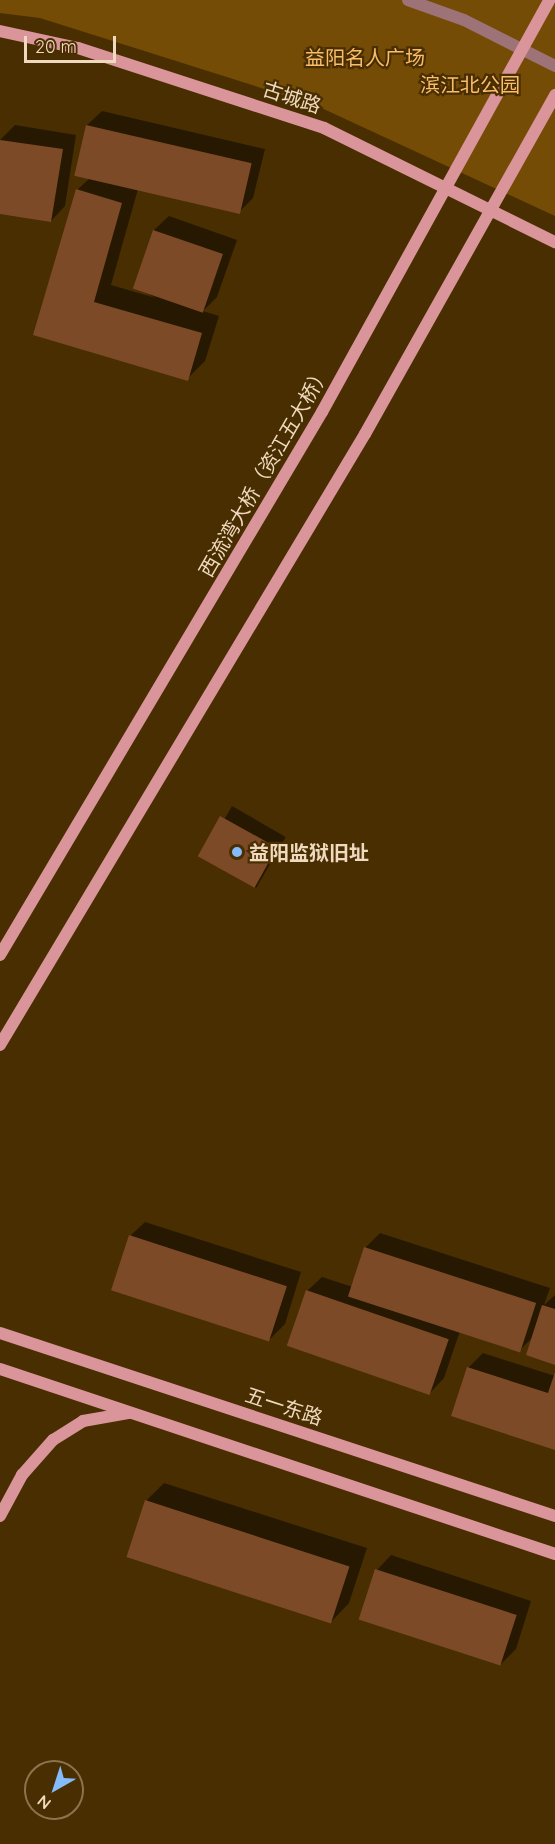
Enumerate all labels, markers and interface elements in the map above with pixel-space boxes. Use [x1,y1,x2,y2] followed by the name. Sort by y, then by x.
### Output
[27,24,118,62] scale bar
[35,35,77,58] text: 20 m
[305,45,425,69] park label: 益阳名人广场
[420,72,520,96] park label: 滨江北公园
[260,76,324,118] street label: 古城路
[194,361,334,581] street label: 西流湾大桥（资江五大桥）
[249,840,369,864] place label: 益阳监狱旧址
[230,845,244,859] marker: 益阳监狱旧址
[242,1382,326,1430] street label: 五一东路
[24,1760,84,1820] north arrow
[33,1791,55,1814] text: N

